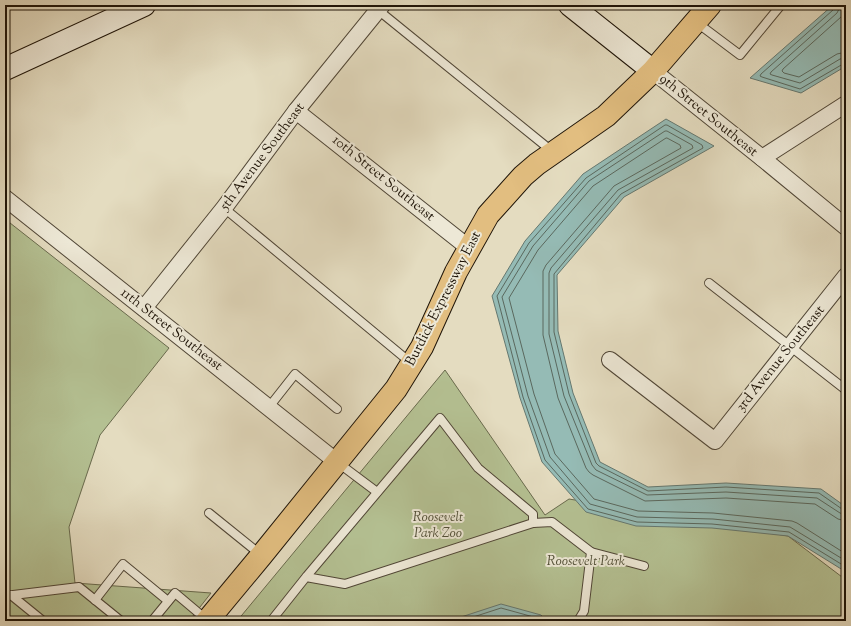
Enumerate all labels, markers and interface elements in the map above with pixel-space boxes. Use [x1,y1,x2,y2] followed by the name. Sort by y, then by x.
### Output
[654,70,762,162] street label: 9th Street Southeast
[215,99,310,216] street label: 5th Avenue Southeast
[327,131,439,227] street label: 10th Street Southeast
[401,228,487,370] street label: Burdick Expressway East
[116,284,227,376] street label: 11th Street Southeast
[732,301,830,416] street label: 3rd Avenue Southeast
[413,508,463,544] park label: Roosevelt Park Zoo
[547,552,626,572] park label: Roosevelt Park

